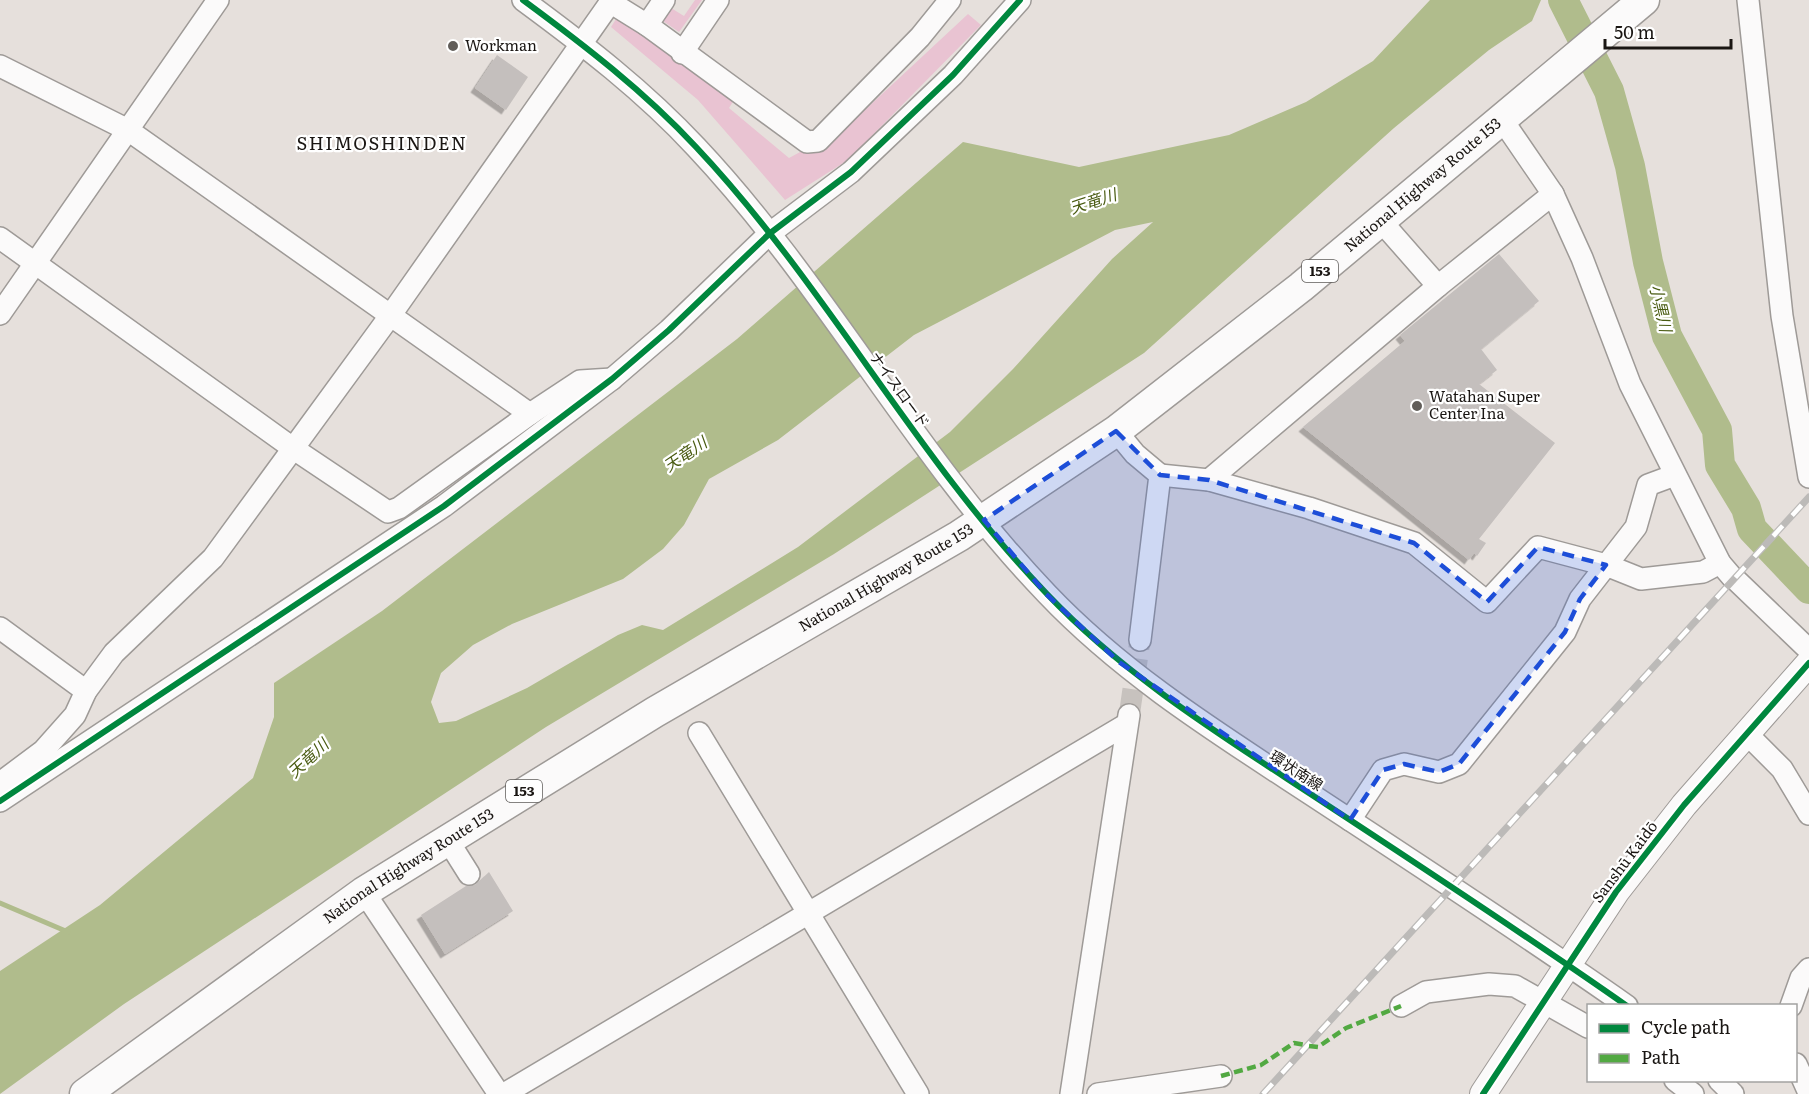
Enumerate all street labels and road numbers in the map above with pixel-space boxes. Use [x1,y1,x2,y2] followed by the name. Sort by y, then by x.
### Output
[1338,111,1506,257] street label: National Highway Route 153
[1302,260,1338,282] road number: 153
[865,346,936,432] street label: ナイスロード
[794,517,978,637] street label: National Highway Route 153
[1265,744,1328,796] street label: 環状南線
[506,780,542,802] road number: 153
[318,801,498,928] street label: National Highway Route 153
[1585,815,1662,907] street label: Sanshū Kaidō

